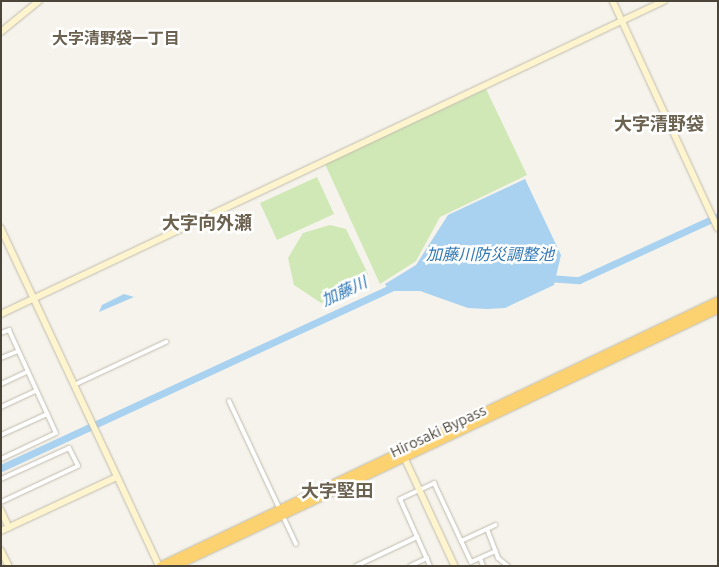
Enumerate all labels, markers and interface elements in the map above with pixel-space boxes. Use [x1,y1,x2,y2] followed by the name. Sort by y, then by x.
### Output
[52,28,180,48] district label: 大字清野袋一丁目
[614,112,704,134] district label: 大字清野袋
[162,211,252,233] district label: 大字向外瀬
[426,244,554,264] water label: 加藤川防災調整池
[318,272,370,310] water label: 加藤川
[387,401,489,461] street label: Hirosaki Bypass
[301,479,373,501] district label: 大字堅田

